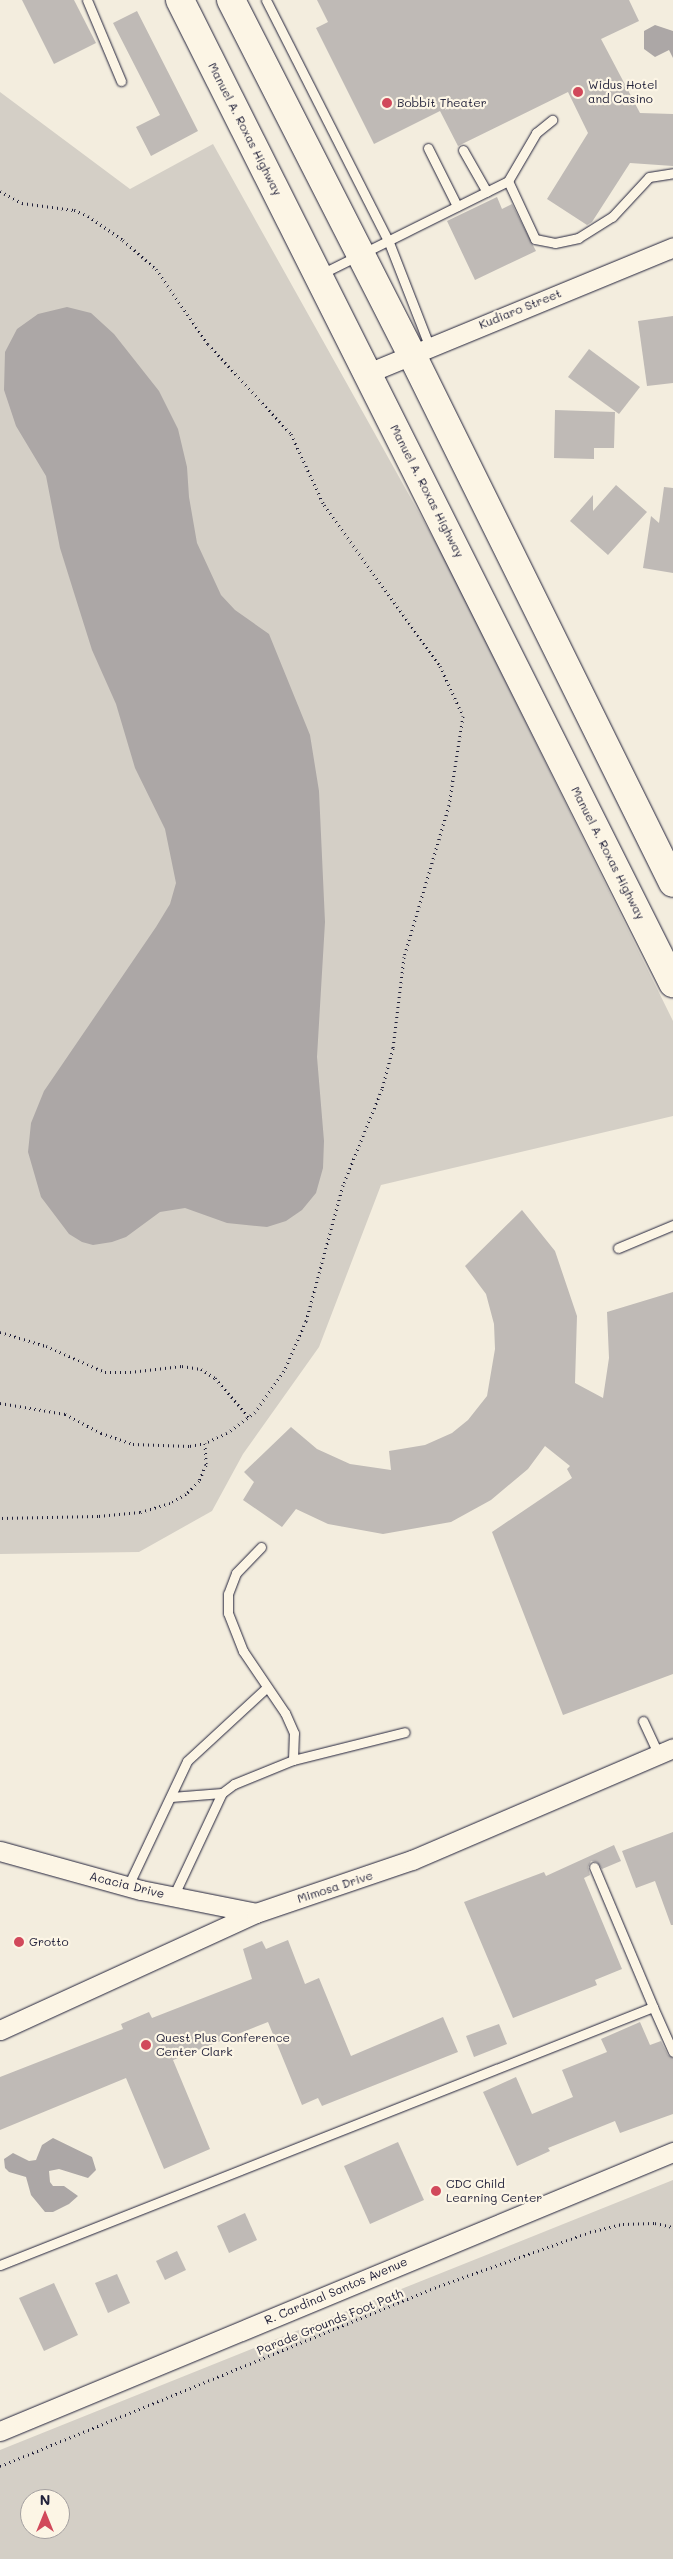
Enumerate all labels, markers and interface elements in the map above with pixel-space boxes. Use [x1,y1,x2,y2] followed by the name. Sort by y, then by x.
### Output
[205,60,285,198] street label: Manuel A. Roxas Highway
[588,78,657,106] place label: Widus Hotel and Casino
[572,86,584,98] marker: Widus Hotel and Casino
[397,96,487,110] place label: Bobbit Theater
[381,97,393,109] marker: Bobbit Theater
[477,286,563,332] street label: Kudiaro Street
[387,422,467,560] street label: Manuel A. Roxas Highway
[568,784,648,922] street label: Manuel A. Roxas Highway
[295,1868,375,1906] street label: Mimosa Drive
[88,1869,166,1901] street label: Acacia Drive
[29,1935,69,1949] place label: Grotto
[13,1936,25,1948] marker: Grotto
[156,2031,290,2059] place label: Quest Plus Conference Center Clark
[140,2039,152,2051] marker: Quest Plus Conference Center Clark
[446,2177,542,2205] place label: CDC Child Learning Center
[430,2185,442,2197] marker: CDC Child Learning Center
[262,2254,410,2328] street label: R. Cardinal Santos Avenue
[255,2286,405,2358] street label: Parade Grounds Foot Path
[20,2489,70,2539] north arrow
[40,2490,50,2509] text: N

